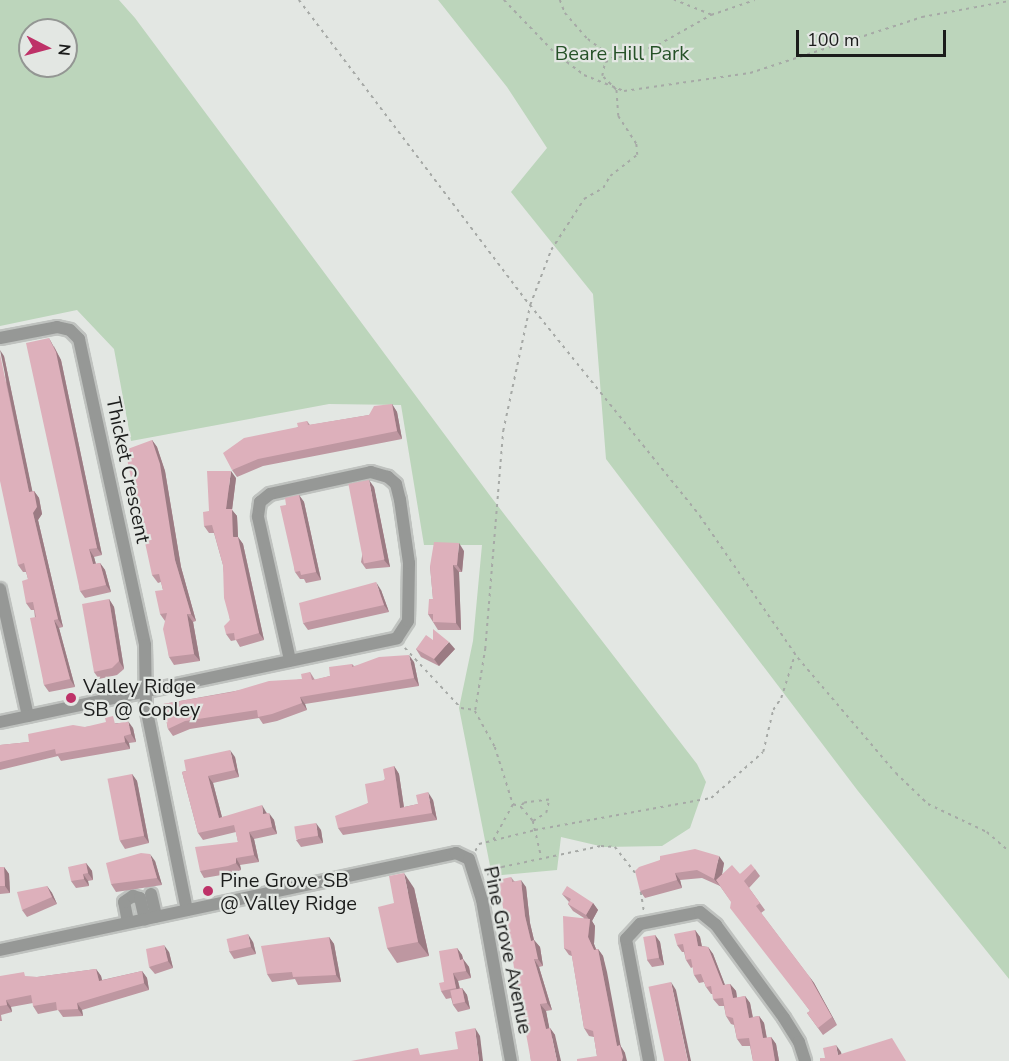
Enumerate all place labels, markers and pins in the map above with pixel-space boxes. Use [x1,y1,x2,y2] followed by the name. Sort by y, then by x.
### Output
[83,674,200,721] place label: Valley Ridge SB @ Copley
[64,691,78,705] marker: Valley Ridge SB @ Copley
[220,868,357,915] place label: Pine Grove SB @ Valley Ridge
[201,884,215,898] marker: Pine Grove SB @ Valley Ridge

